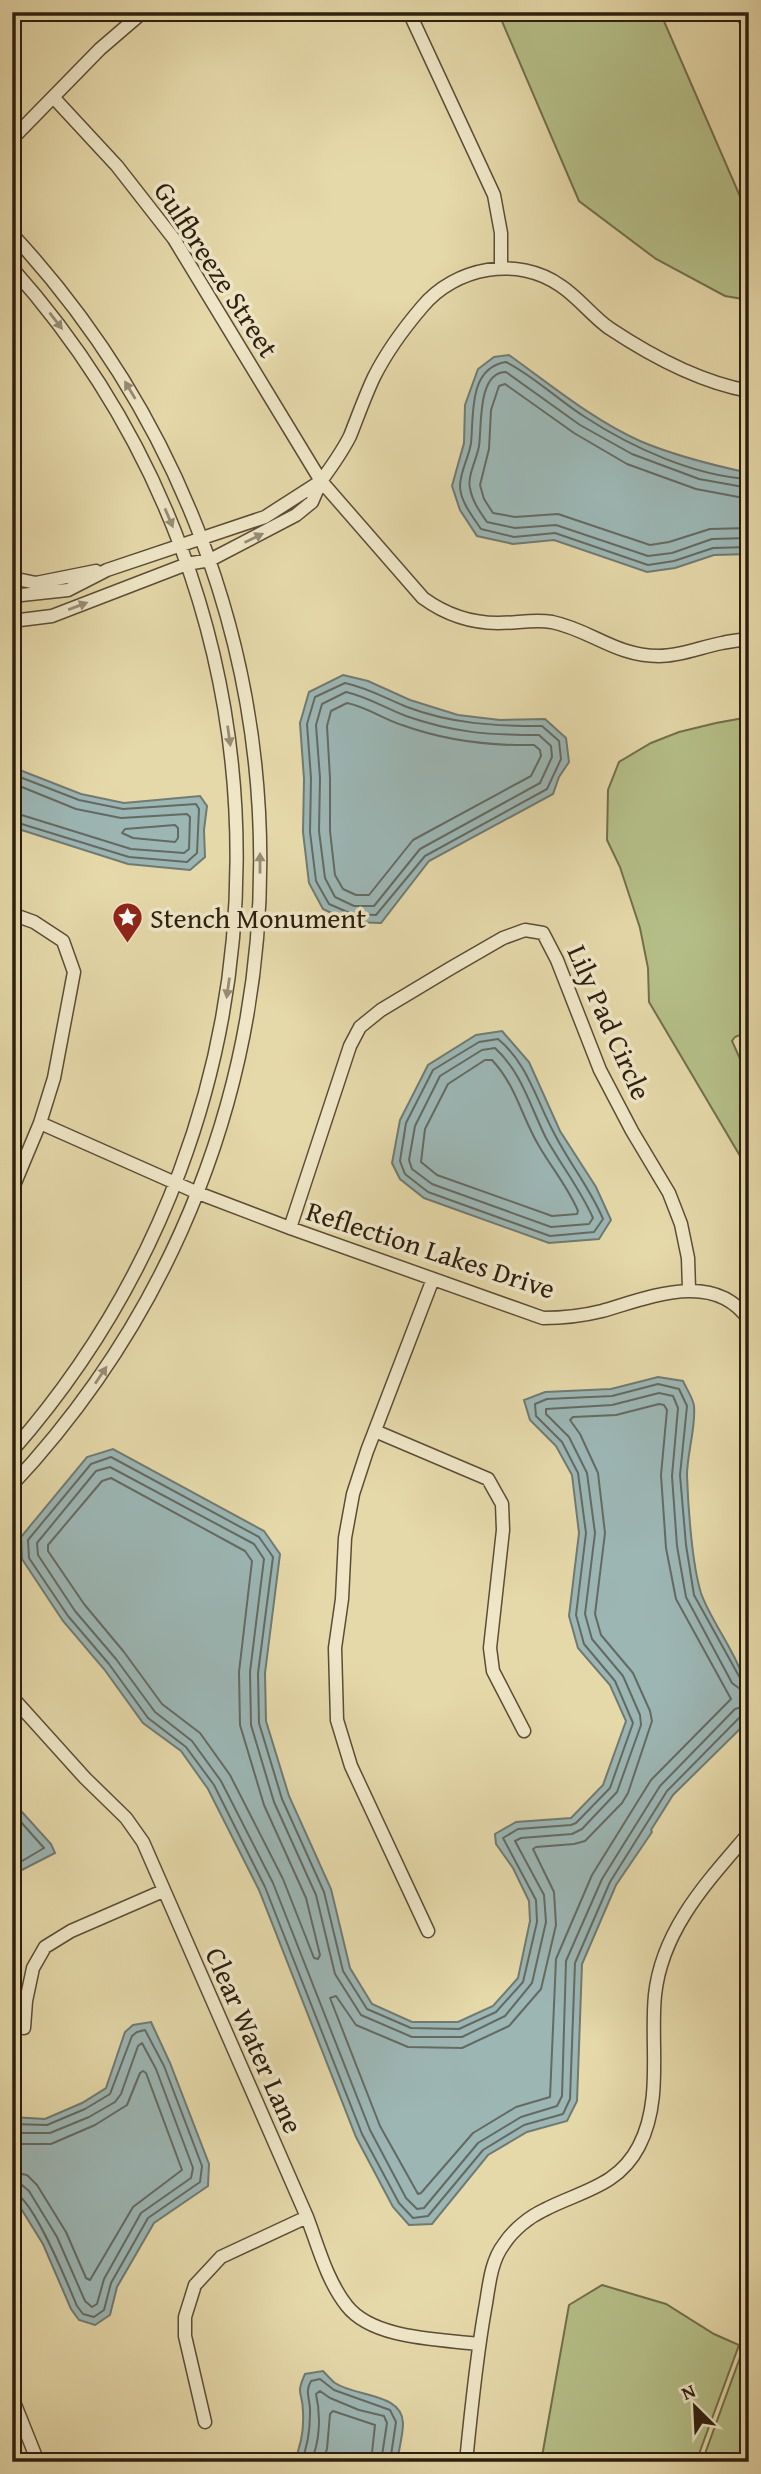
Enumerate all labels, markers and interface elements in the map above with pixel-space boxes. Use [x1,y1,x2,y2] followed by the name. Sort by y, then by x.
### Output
[145,173,289,365] street label: Gulfbreeze Street
[48,312,62,330] one-way arrow
[125,380,137,400] one-way arrow
[164,507,175,528] one-way arrow
[244,533,264,544] one-way arrow
[68,600,89,611] one-way arrow
[223,726,234,748] one-way arrow
[254,852,266,874] one-way arrow
[150,897,366,938] place label: Stench Monument
[110,900,144,944] place icon: Stench Monument
[558,938,662,1106] street label: Lily Pad Circle
[222,977,233,999] one-way arrow
[301,1189,561,1309] street label: Reflection Lakes Drive
[94,1366,108,1384] one-way arrow
[196,1941,314,2139] street label: Clear Water Lane
[660,2372,730,2442] north arrow
[677,2376,700,2407] text: N

